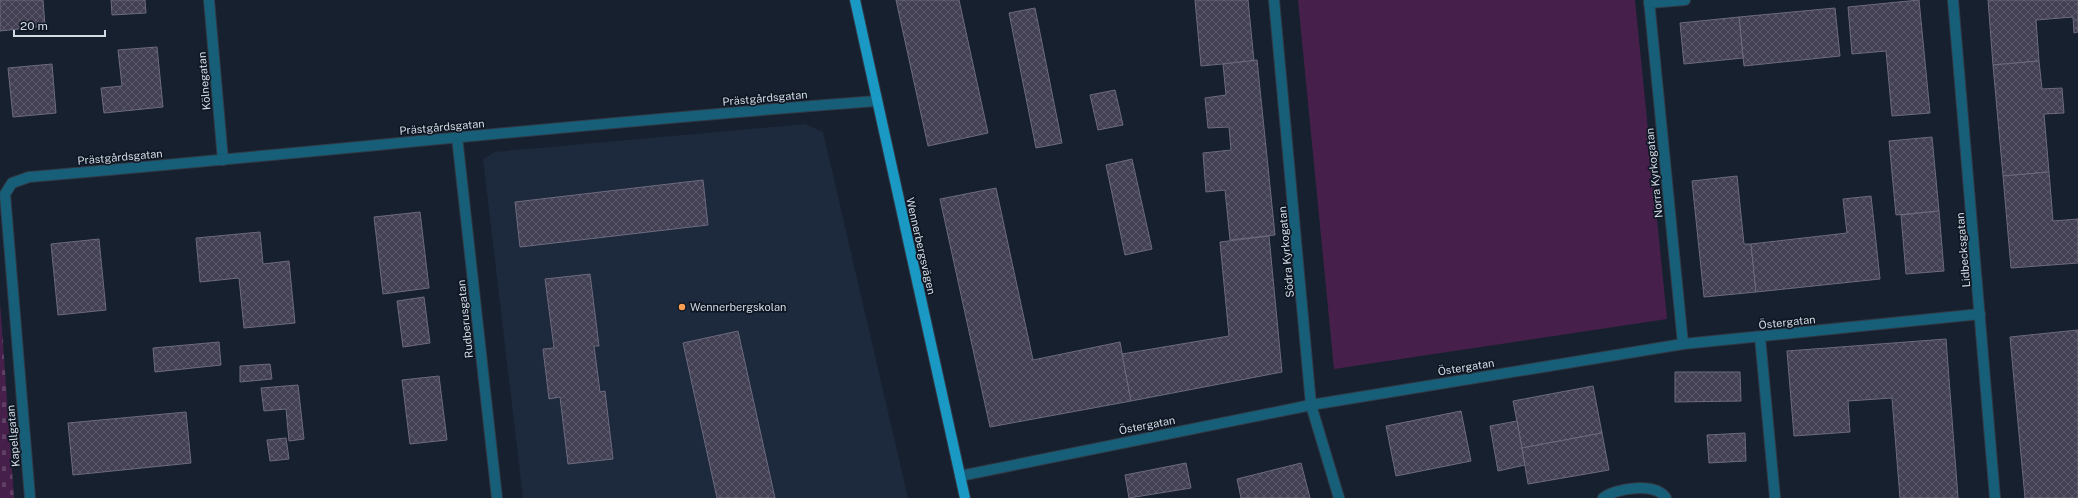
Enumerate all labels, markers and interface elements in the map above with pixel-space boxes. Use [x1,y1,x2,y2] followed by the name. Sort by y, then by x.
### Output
[14,12,105,38] scale bar
[20,19,48,33] text: 20 m
[195,51,213,111] street label: Kölnegatan
[722,88,808,108] street label: Prästgårdsgatan
[399,117,485,137] street label: Prästgårdsgatan
[1643,128,1665,218] street label: Norra Kyrkogatan
[77,147,163,167] street label: Prästgårdsgatan
[904,196,938,296] street label: Wennerbergsvägen
[1276,206,1296,298] street label: Södra Kyrkogatan
[1954,212,1972,288] street label: Lidbecksgatan
[455,279,475,359] street label: Rudberusgatan
[690,301,786,313] place label: Wennerbergskolan
[677,302,687,312] marker: Wennerbergskolan
[1758,312,1816,331] street label: Östergatan
[1437,356,1495,377] street label: Östergatan
[4,405,22,467] street label: Kapellgatan
[1118,413,1176,436] street label: Östergatan

